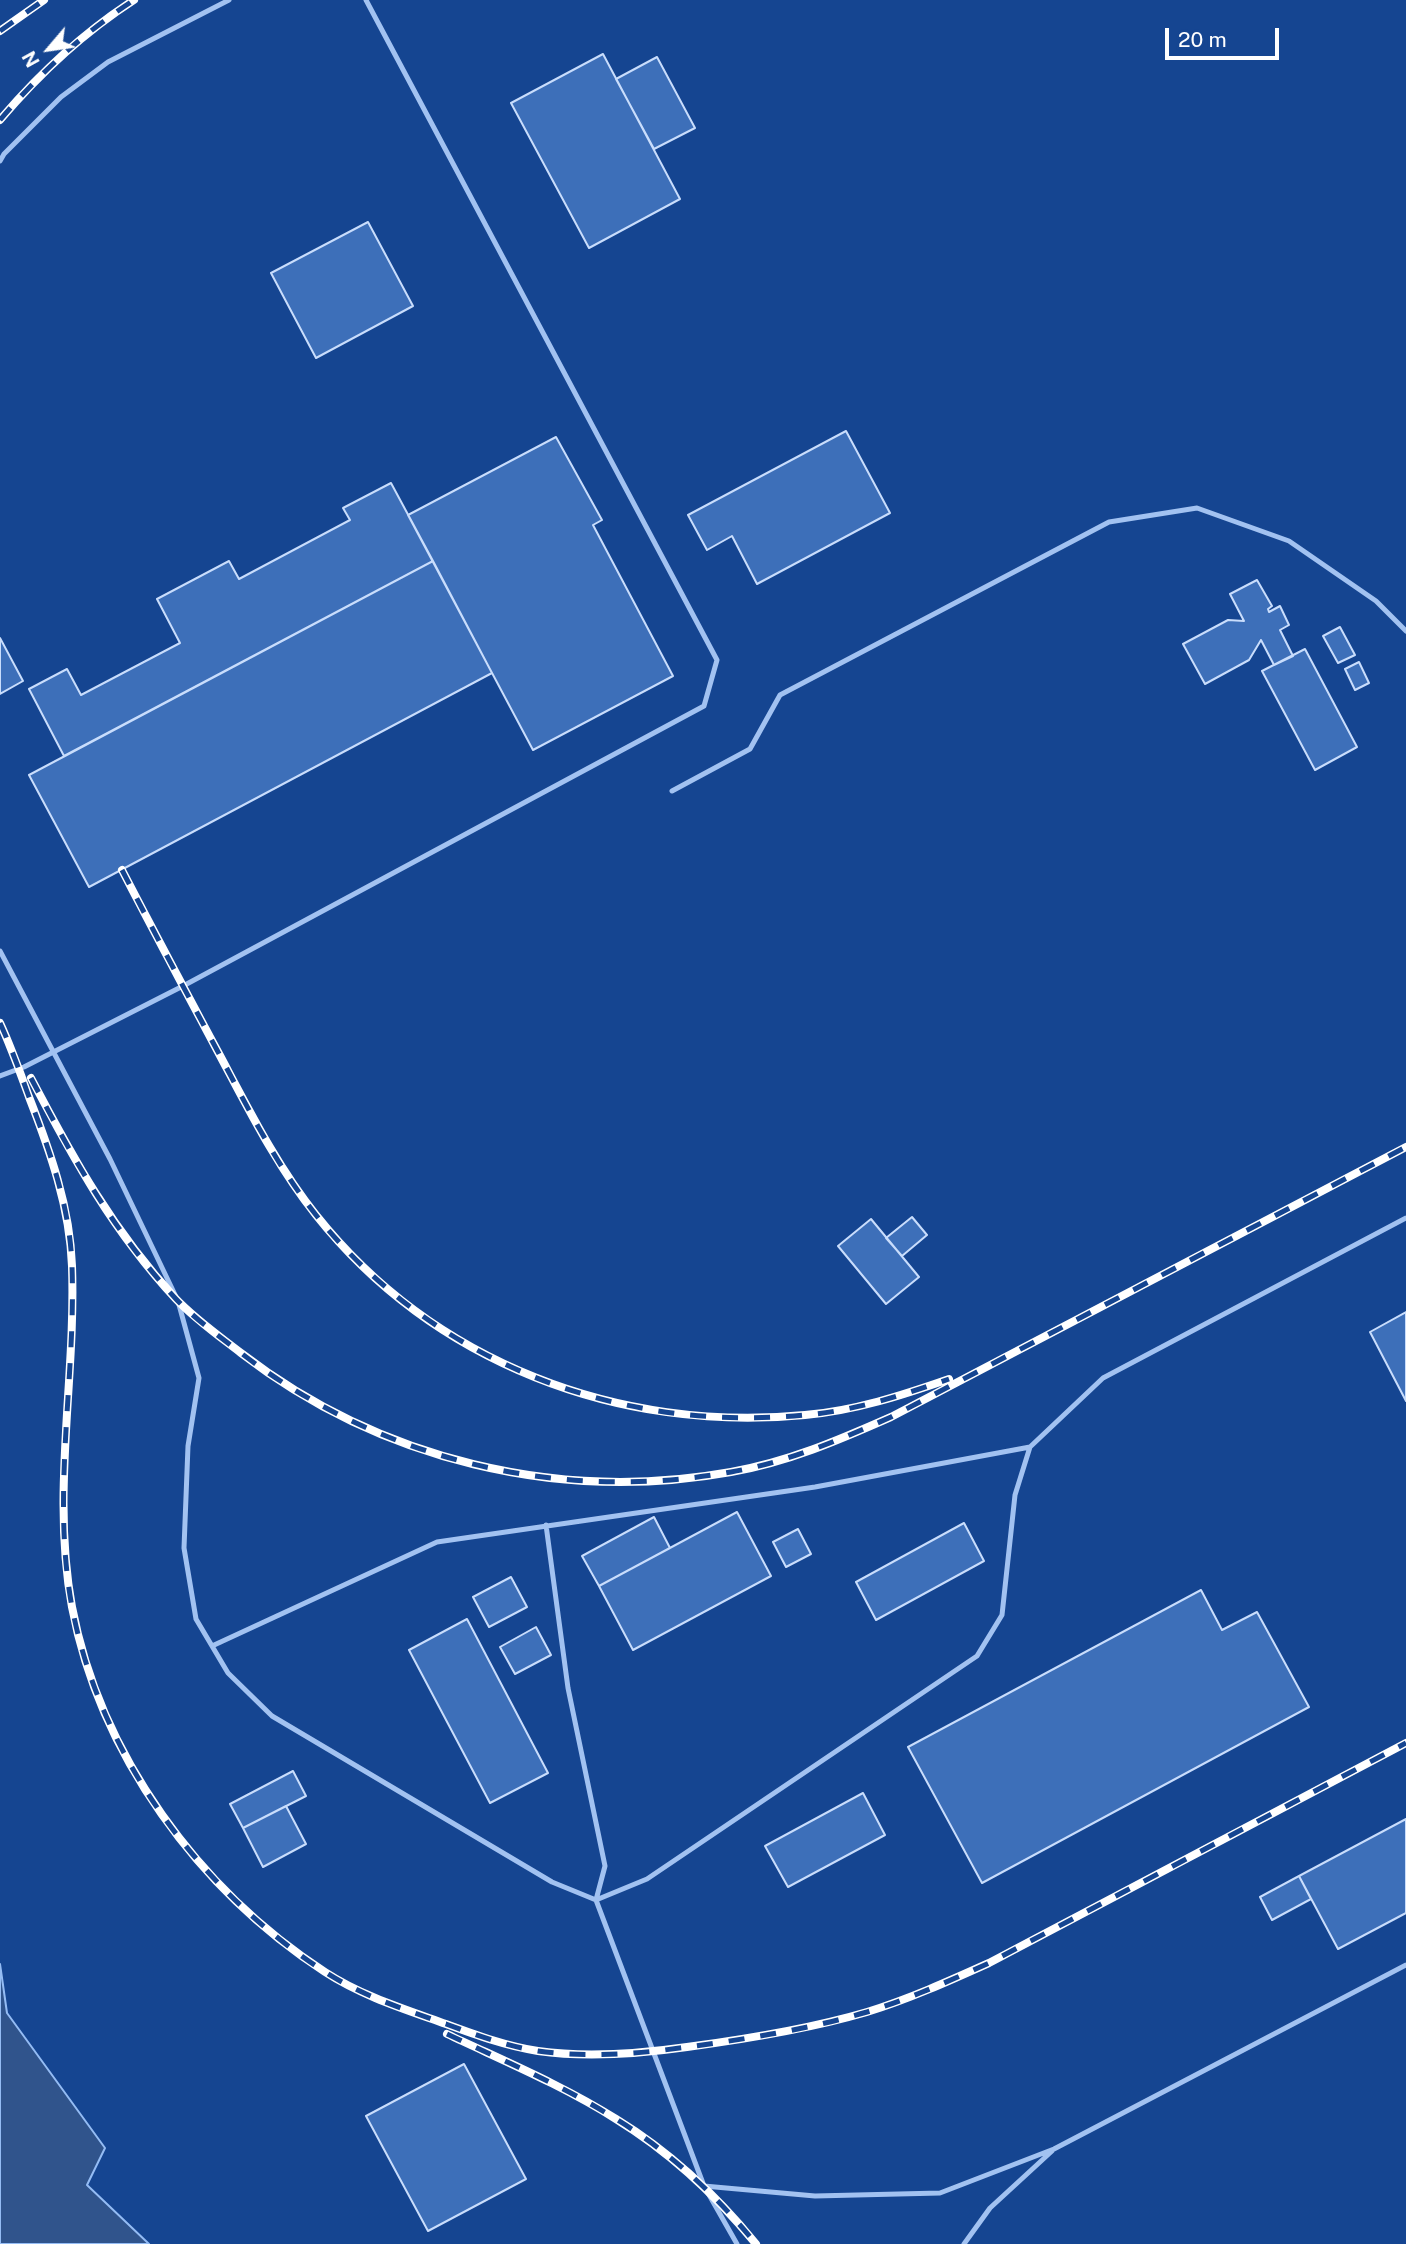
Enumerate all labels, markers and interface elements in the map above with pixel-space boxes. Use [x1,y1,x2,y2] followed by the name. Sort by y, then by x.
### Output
[14,14,84,84] north arrow
[1168,14,1282,58] scale bar
[1178,27,1227,52] text: 20 m
[17,47,44,71] text: N

